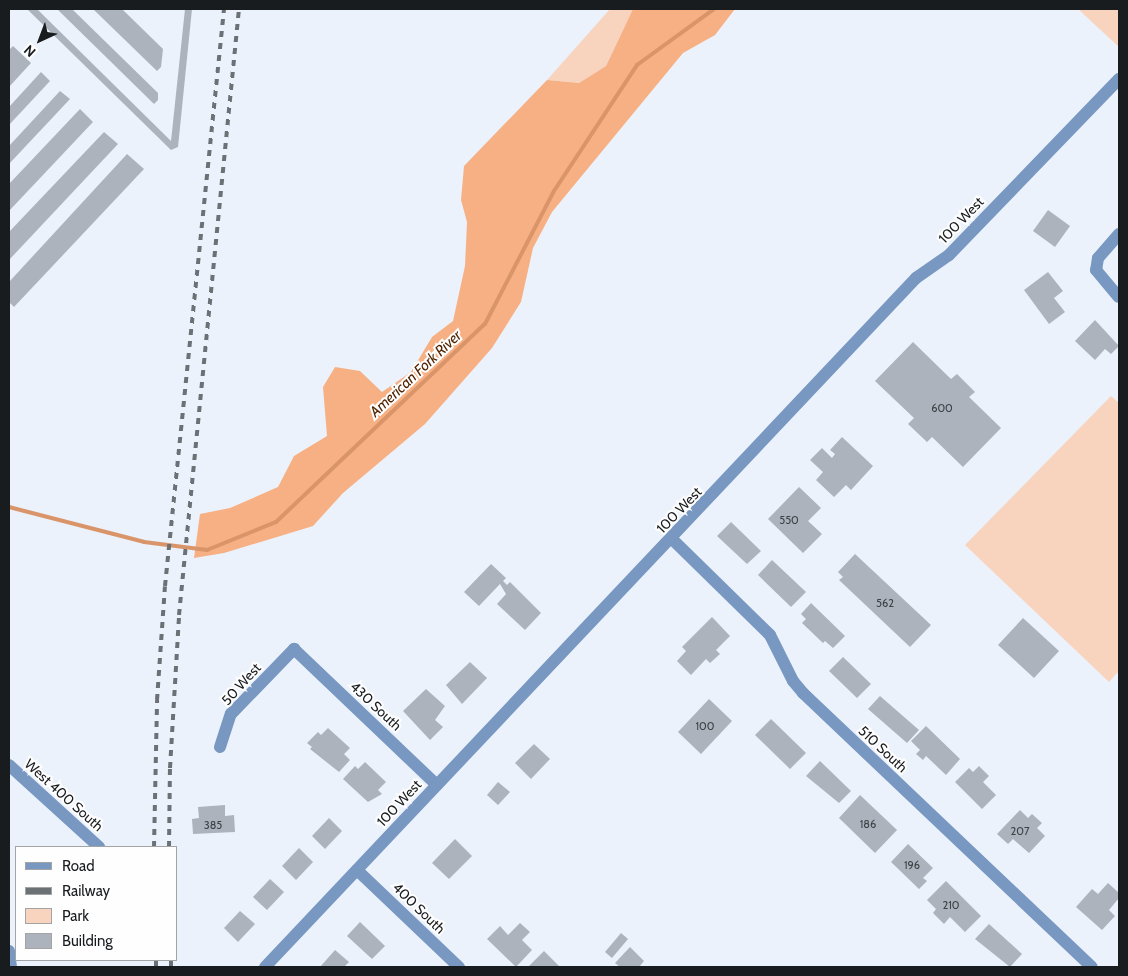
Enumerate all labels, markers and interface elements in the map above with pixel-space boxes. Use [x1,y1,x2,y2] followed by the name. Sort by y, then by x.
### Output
[15,15,65,65] north arrow
[20,41,40,61] text: N
[935,193,987,247] street label: 100 West
[366,327,466,421] water label: American Fork River
[931,401,953,415] house number: 600
[653,483,705,537] street label: 100 West
[779,513,799,527] house number: 550
[876,596,894,610] house number: 562
[218,659,264,709] street label: 50 West
[347,678,405,734] street label: 430 South
[696,719,714,733] house number: 100
[855,722,911,776] street label: 510 South
[21,755,107,835] street label: West 400 South
[373,776,425,830] street label: 100 West
[860,817,876,831] house number: 186
[204,818,222,832] house number: 385
[1011,824,1029,838] house number: 207
[15,846,178,961] legend
[62,857,95,875] text: Road
[904,858,920,872] house number: 196
[389,879,449,937] street label: 400 South
[62,882,110,900] text: Railway
[942,898,960,912] house number: 210
[62,907,89,925] text: Park
[62,932,113,950] text: Building

